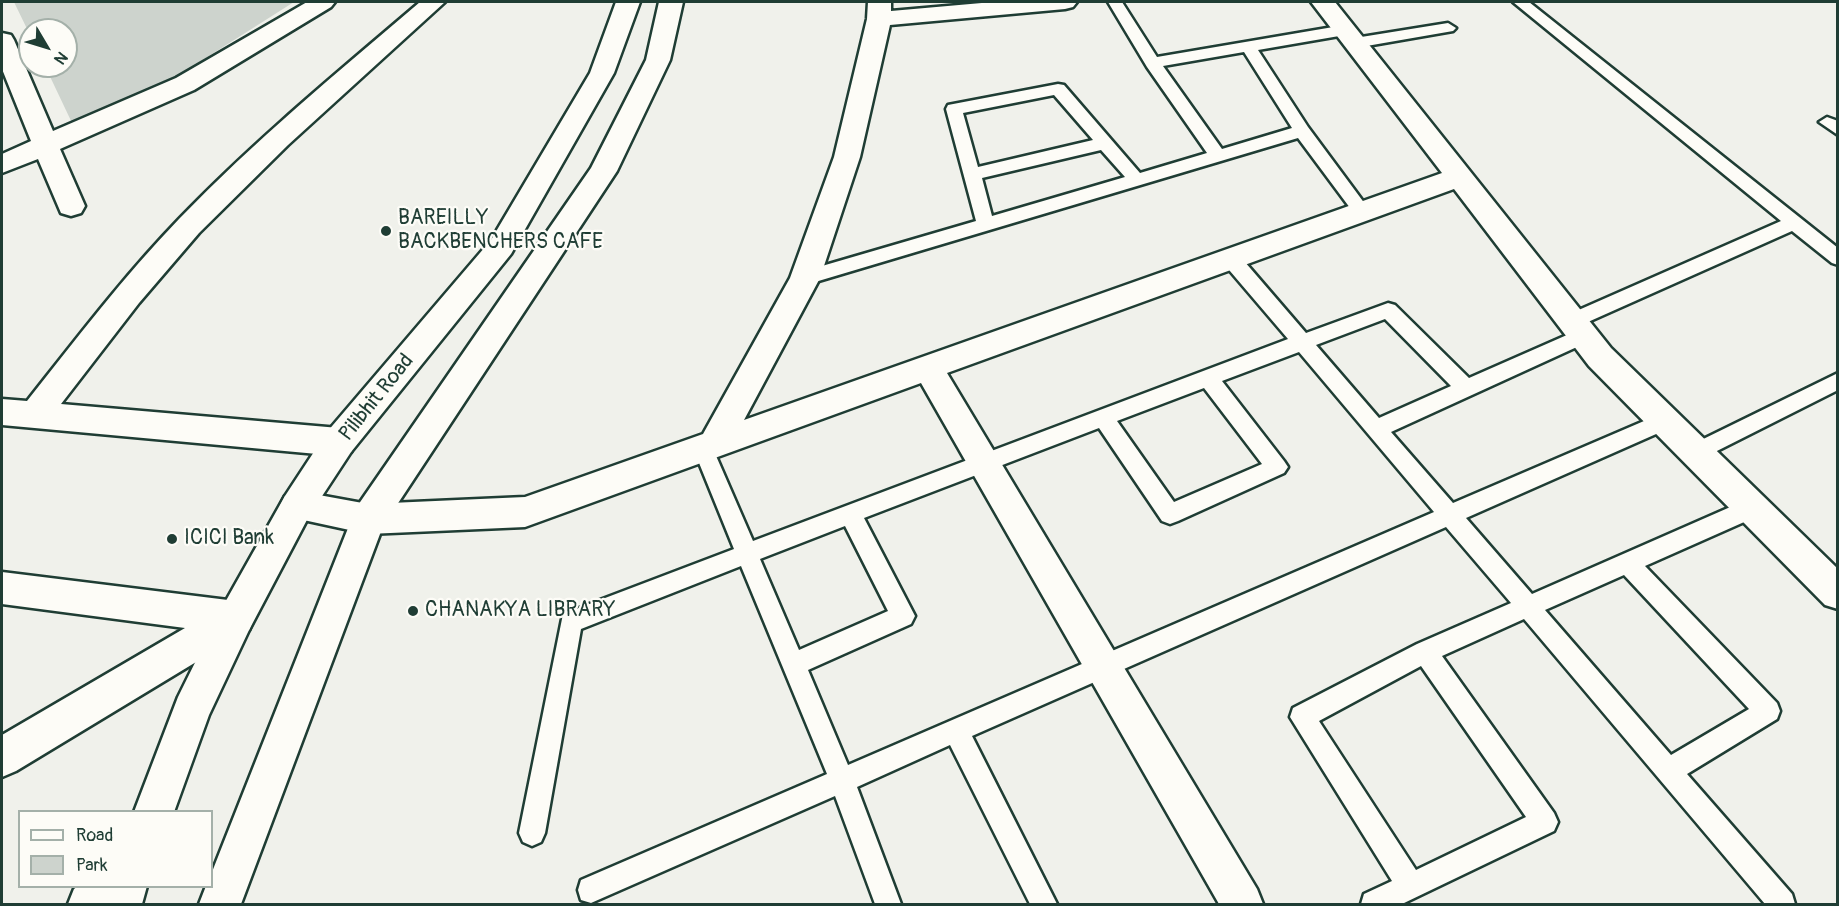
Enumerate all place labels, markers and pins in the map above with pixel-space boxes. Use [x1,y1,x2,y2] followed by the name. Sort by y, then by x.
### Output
[398,206,603,256] place label: BAREILLY BACKBENCHERS CAFE
[379,224,393,238] marker: BAREILLY BACKBENCHERS CAFE
[184,526,274,552] place label: ICICI Bank
[165,532,179,546] marker: ICICI Bank
[425,598,616,624] place label: CHANAKYA LIBRARY
[406,604,420,618] marker: CHANAKYA LIBRARY

